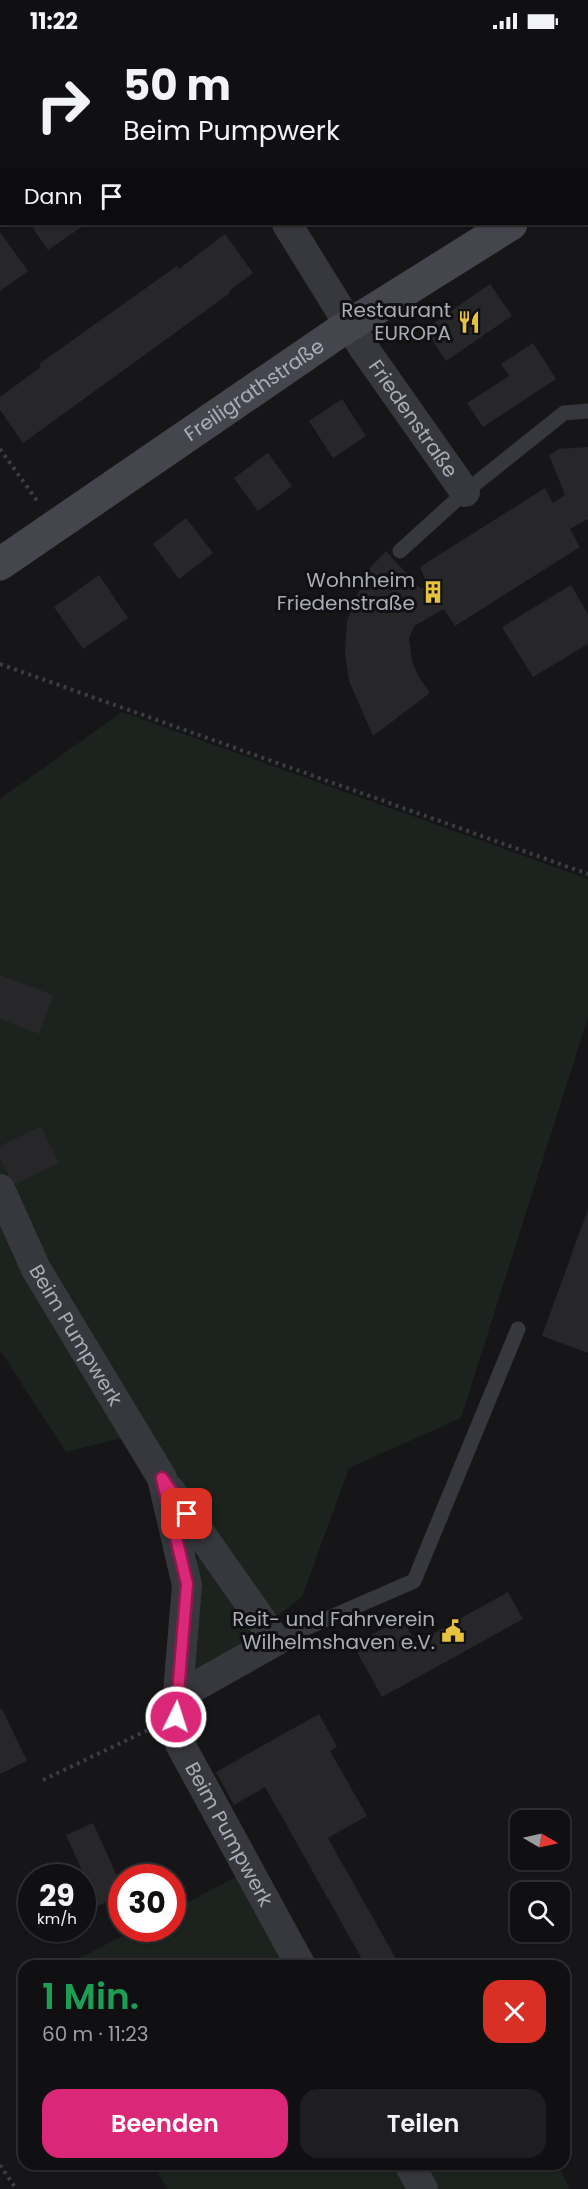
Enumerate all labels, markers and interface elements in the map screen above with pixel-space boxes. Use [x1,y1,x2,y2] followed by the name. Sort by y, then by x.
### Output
[30,6,78,37] text: 11:22
[123,56,231,115] text: 50 m
[24,66,102,144] icon: right
[123,112,340,149] text: Beim Pumpwerk
[95,180,128,213] icon: arrive
[24,181,83,212] text: Dann
[341,296,451,347] place label: Restaurant EUROPA
[456,309,482,335] restaurant icon: Restaurant EUROPA
[178,332,330,448] street label: Freiligrathstraße
[362,354,465,483] street label: Friedenstraße
[277,566,415,617] place label: Wohnheim Friedenstraße
[420,579,446,605] building icon: Wohnheim Friedenstraße
[22,1259,130,1412] street label: Beim Pumpwerk
[161,1488,212,1539] pin
[170,1497,203,1530] icon: arrive
[232,1605,435,1656] place label: Reit- und Fahrverein Wilhelmshaven e.V.
[440,1618,466,1644] public building icon: Reit- und Fahrverein Wilhelmshaven e.V.
[144,1685,208,1749] position arrow
[178,1757,280,1912] street label: Beim Pumpwerk
[510,1810,570,1870] north arrow
[510,1810,570,1942] map controls
[108,1864,186,1942] speed limit sign: 30
[39,1874,75,1917] text: 29
[510,1882,570,1942] button: search
[37,1908,77,1929] text: km/h
[42,1971,139,2022] text: 1 Min.
[483,1980,546,2043] button: close
[42,2020,148,2048] text: 60 m · 11:23
[42,2089,288,2158] button: Beenden
[300,2089,546,2158] button: Teilen

